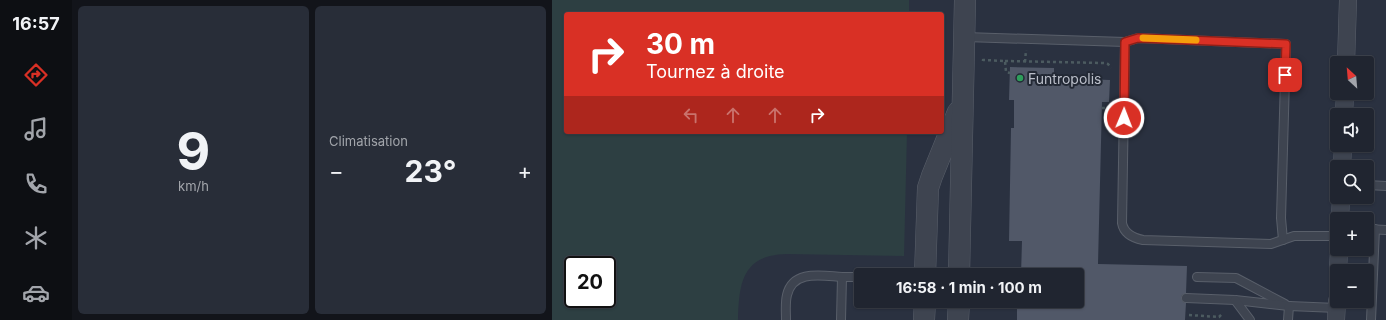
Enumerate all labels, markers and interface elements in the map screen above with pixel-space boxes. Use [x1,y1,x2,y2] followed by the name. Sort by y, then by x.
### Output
[12,13,60,34] text: 16:57
[646,27,715,61] text: 30 m
[580,28,632,80] icon: right
[1330,56,1374,100] north arrow
[1330,56,1374,308] map controls
[1268,58,1302,92] pin
[22,61,50,89] icon: directions
[646,61,785,82] text: Tournez à droite
[1274,64,1296,86] icon: arrive
[1028,70,1102,87] place label: Funtropolis
[1015,73,1025,83] marker: Funtropolis
[1103,97,1145,139] position arrow
[680,104,702,126] icon: left
[722,104,744,126] icon: ahead
[764,104,786,126] icon: ahead
[806,104,828,126] icon: right
[1330,108,1374,152] button: sound
[22,115,50,143] icon: music
[177,120,210,183] text: 9
[329,133,408,149] text: Climatisation
[405,153,456,189] text: 23°
[329,158,344,184] text: −
[517,158,532,184] text: +
[1330,160,1374,204] button: search
[22,170,50,198] icon: phone
[178,178,209,194] text: km/h
[1330,212,1374,256] button: +
[22,224,50,252] icon: climate
[564,256,616,308] speed limit sign: 20
[1330,264,1374,308] button: −
[896,278,1042,297] text: 16:58 · 1 min · 100 m
[22,279,50,307] icon: car

